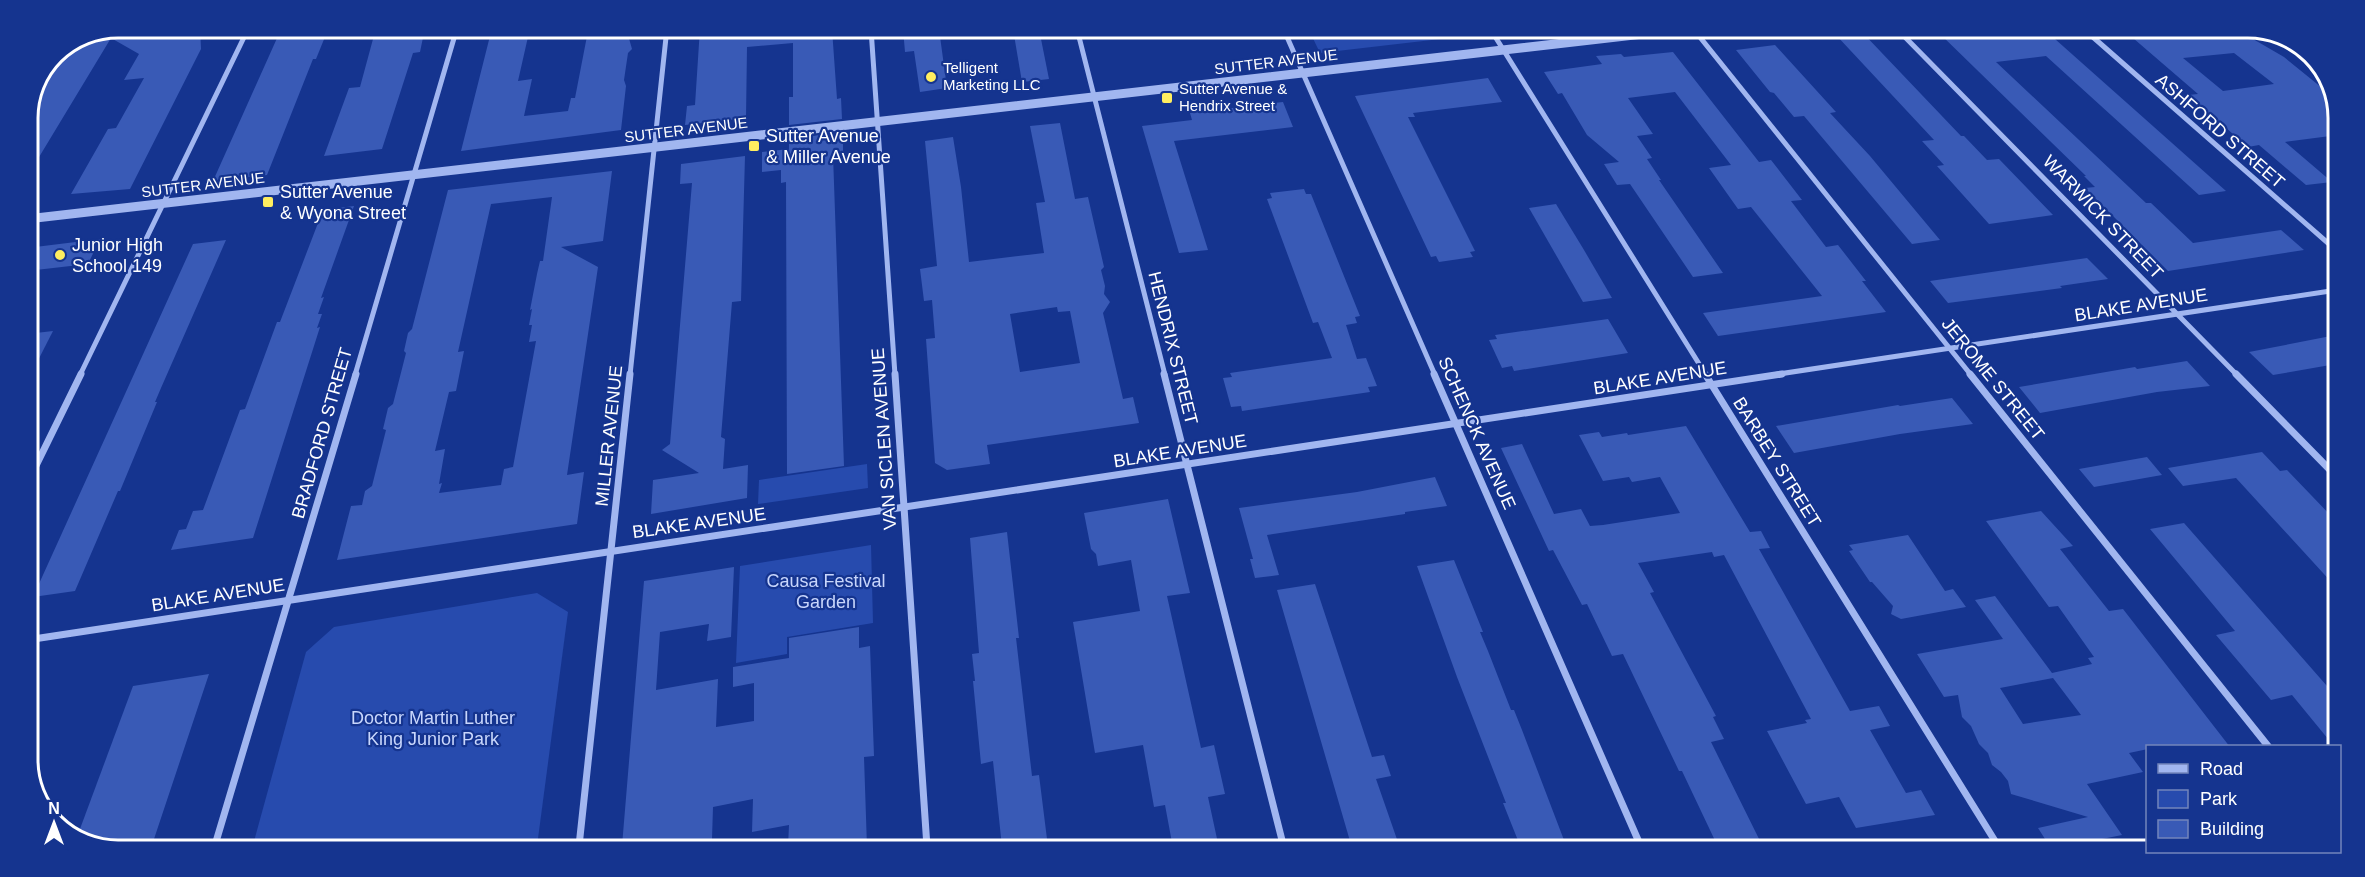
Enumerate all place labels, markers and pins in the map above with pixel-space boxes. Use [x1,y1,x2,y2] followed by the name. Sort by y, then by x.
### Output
[943,59,1041,93] place label: Telligent Marketing LLC
[924,70,938,84] marker: Telligent Marketing LLC
[1179,80,1287,114] place label: Sutter Avenue & Hendrix Street
[1160,91,1174,105] marker: Sutter Avenue & Hendrix Street
[766,126,891,167] place label: Sutter Avenue & Miller Avenue
[747,139,761,153] marker: Sutter Avenue & Miller Avenue
[280,182,406,223] place label: Sutter Avenue & Wyona Street
[261,195,275,209] marker: Sutter Avenue & Wyona Street
[72,235,163,276] place label: Junior High School 149
[53,248,67,262] marker: Junior High School 149

